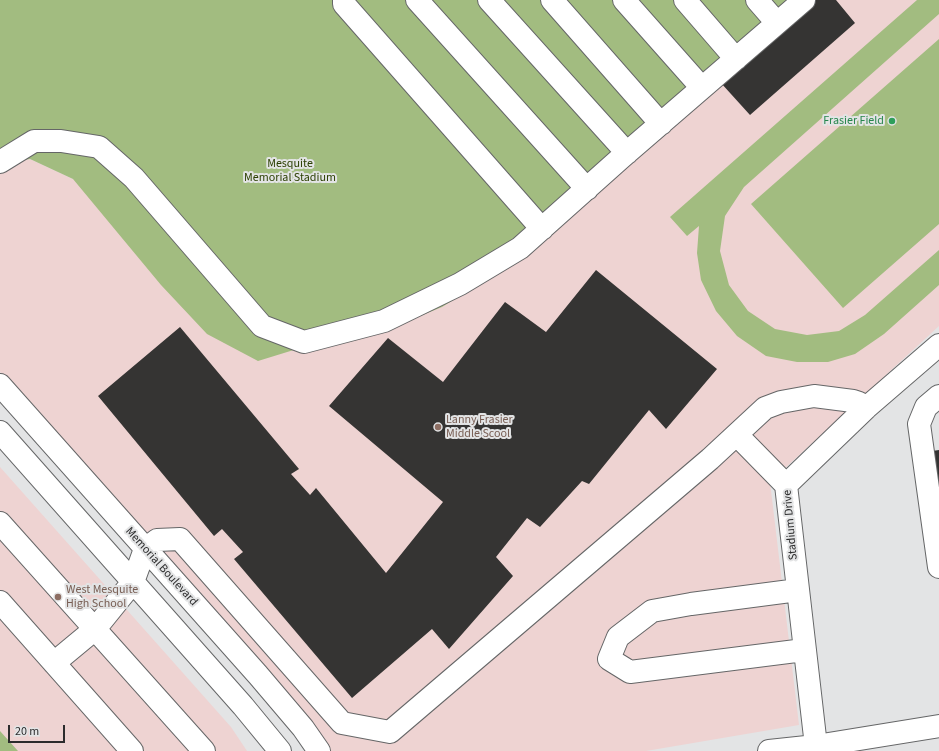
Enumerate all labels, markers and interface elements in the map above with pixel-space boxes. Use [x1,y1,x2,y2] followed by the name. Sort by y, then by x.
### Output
[823,114,884,128] place label: Frasier Field
[887,116,897,126] marker: Frasier Field
[244,157,336,185] park label: Mesquite Memorial Stadium
[446,413,513,441] place label: Lanny Frasier Middle Scool
[433,422,443,432] marker: Lanny Frasier Middle Scool
[781,489,801,561] street label: Stadium Drive
[122,525,200,609] street label: Memorial Boulevard
[66,583,138,611] place label: West Mesquite High School
[53,592,63,602] marker: West Mesquite High School
[10,717,67,743] scale bar
[15,723,39,740] text: 20 m

